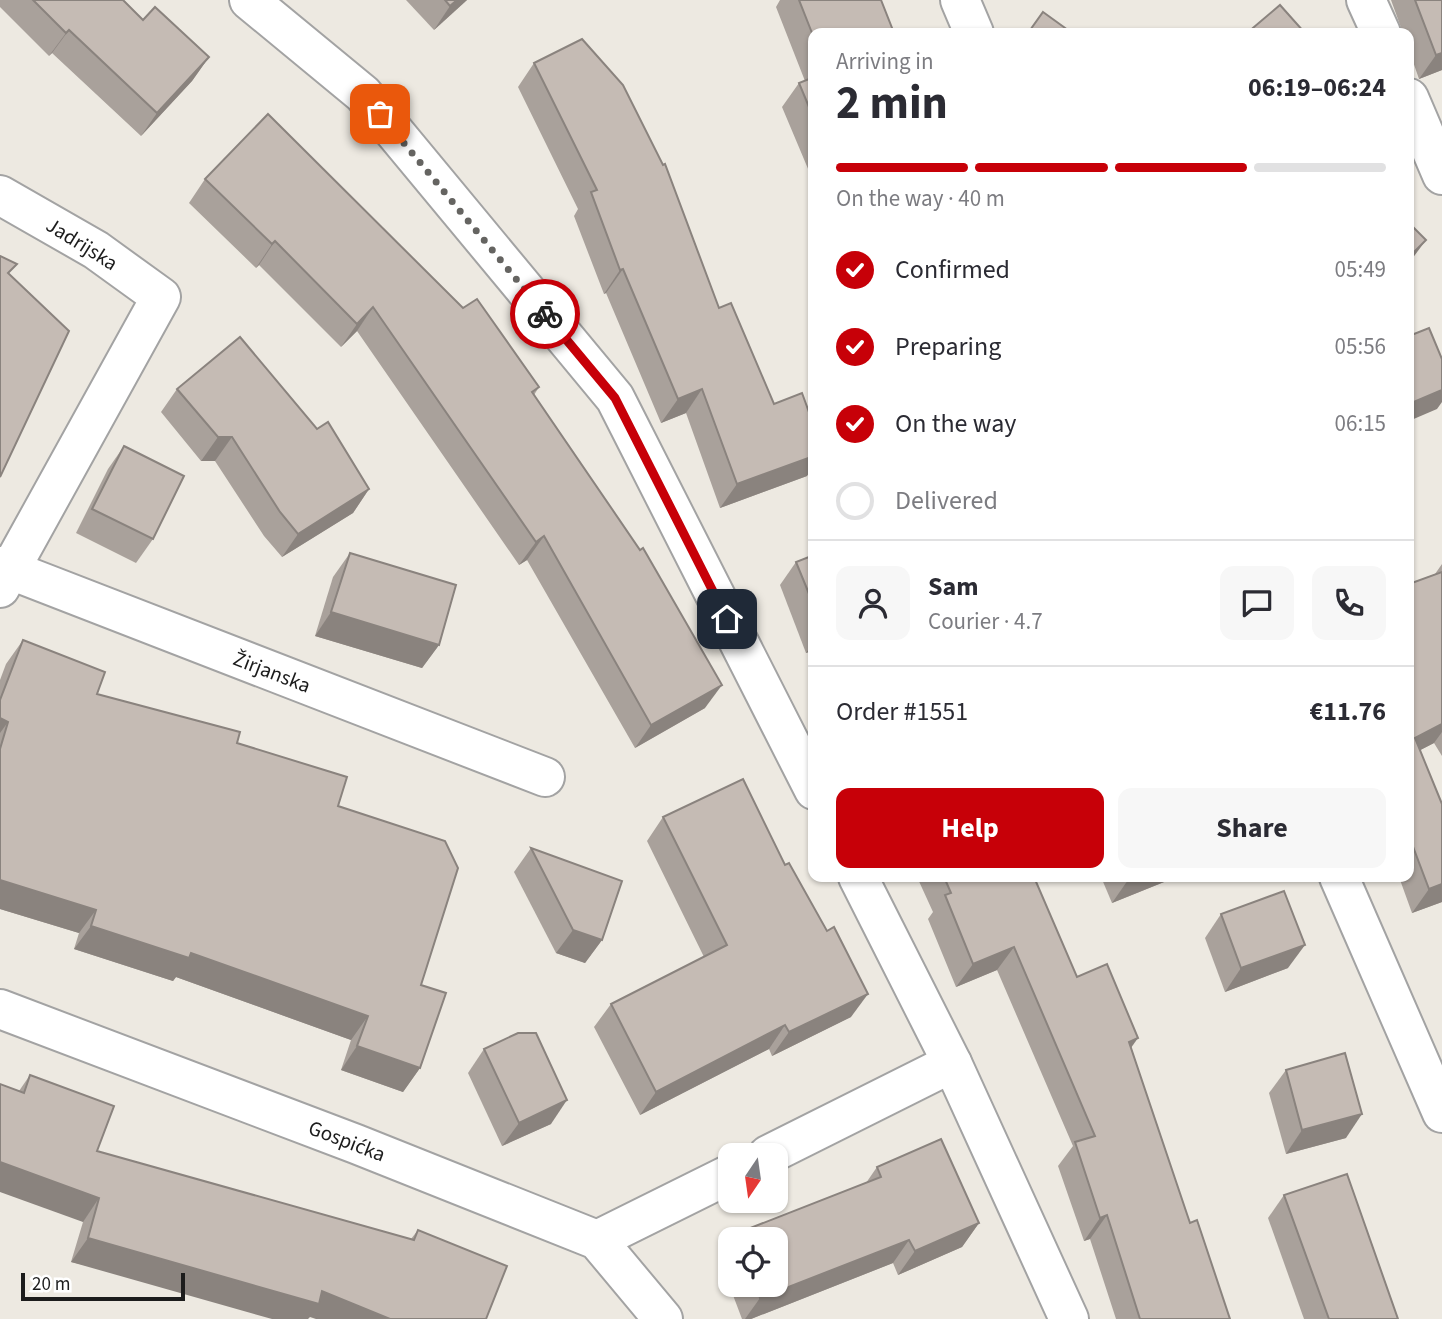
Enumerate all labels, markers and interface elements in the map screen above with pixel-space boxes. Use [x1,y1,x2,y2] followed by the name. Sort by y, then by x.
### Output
[836,45,934,78] text: Arriving in
[1248,69,1386,106] text: 06:19–06:24
[836,71,948,136] text: 2 min
[350,84,410,144] pin
[361,95,399,133] icon: bag
[836,182,1005,215] text: On the way · 40 m
[40,210,124,278] street label: Jadrijska
[836,251,874,289] icon: check
[895,251,1010,288] text: Confirmed
[1335,253,1386,286] text: 05:49
[510,279,580,349] courier
[526,295,564,333] icon: bike
[836,328,874,366] icon: check
[895,328,1001,365] text: Preparing
[1335,330,1386,363] text: 05:56
[836,405,874,443] icon: check
[895,405,1016,442] text: On the way
[1335,407,1386,440] text: 06:15
[895,482,998,519] text: Delivered
[836,566,910,640] button: person
[1220,566,1294,640] button: chat
[1312,566,1386,640] button: phone
[928,568,978,605] text: Sam
[697,589,757,649] pin
[708,600,746,638] icon: home
[928,605,1043,638] text: Courier · 4.7
[229,644,315,700] street label: Žirjanska
[836,693,968,730] text: Order #1551
[1310,693,1386,730] text: €11.76
[836,788,1104,868] button: Help
[1118,788,1386,868] button: Share
[304,1113,390,1169] street label: Gospićka
[718,1143,788,1213] north arrow
[718,1143,788,1297] map controls
[718,1227,788,1297] button: locate
[21,1270,186,1302] scale bar
[32,1271,70,1298] text: 20 m

